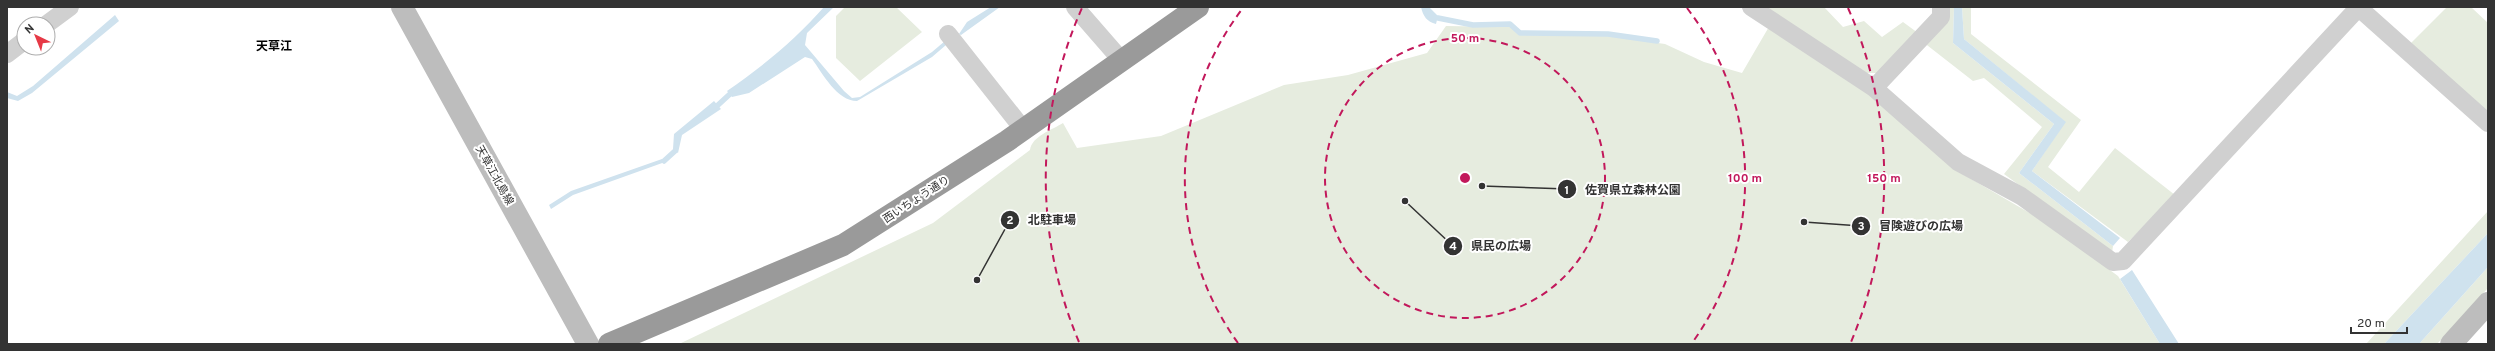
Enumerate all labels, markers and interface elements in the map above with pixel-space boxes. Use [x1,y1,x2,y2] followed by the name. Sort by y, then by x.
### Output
[16,16,56,56] north arrow
[22,22,38,37] text: N
[1451,31,1479,47] text: 50 m
[256,39,292,55] district label: 天草江
[472,143,516,208] street label: 天草江北島線
[1458,171,1472,185] centre of rings
[1728,171,1762,187] text: 100 m
[1867,171,1901,187] text: 150 m
[880,173,953,227] street label: 西いちょう通り
[1557,177,1689,201] callout: 佐賀県立森林公園
[1565,183,1569,199] text: 1
[1585,183,1681,199] text: 佐賀県立森林公園
[1000,208,1084,232] callout: 北駐車場
[1006,213,1014,229] text: 2
[1028,213,1076,229] text: 北駐車場
[1851,214,1971,238] callout: 冒険遊びの広場
[1857,219,1865,235] text: 3
[1879,219,1963,235] text: 冒険遊びの広場
[1443,234,1539,258] callout: 県民の広場
[1449,239,1457,255] text: 4
[1471,239,1531,255] text: 県民の広場
[2351,309,2407,335] scale bar
[2357,316,2385,332] text: 20 m

